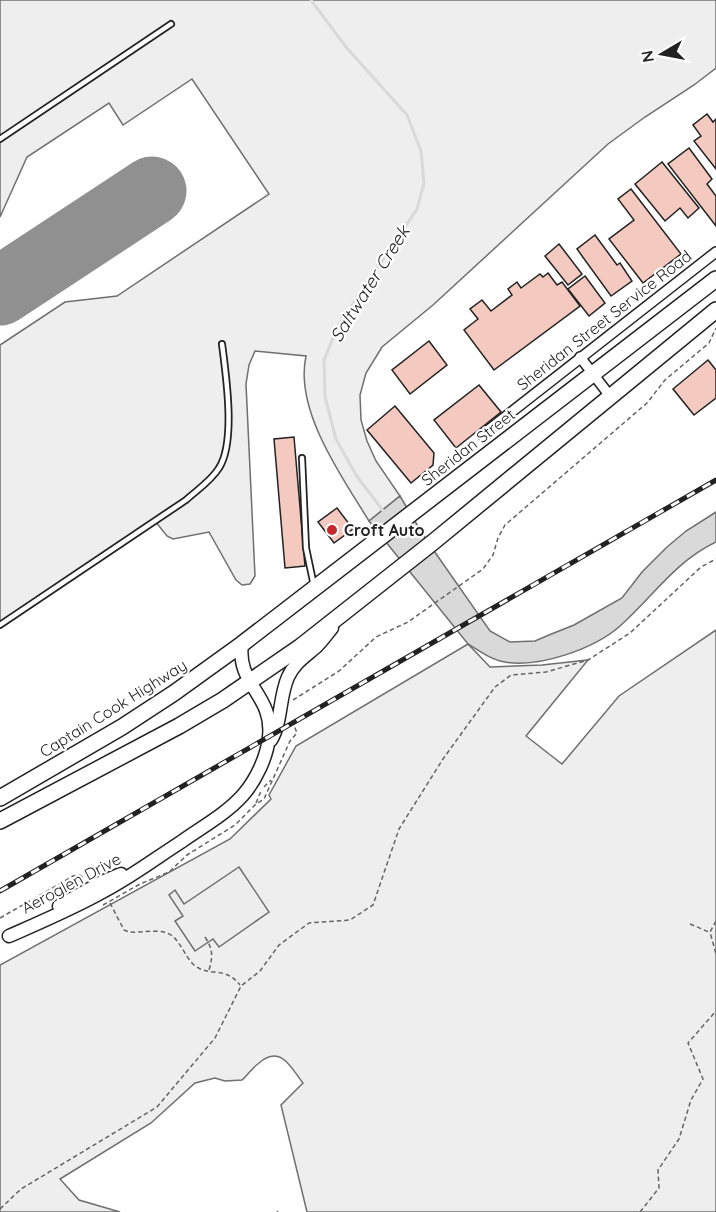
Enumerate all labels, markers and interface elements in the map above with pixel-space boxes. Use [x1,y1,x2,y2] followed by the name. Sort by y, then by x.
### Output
[632,24,692,84] north arrow
[636,49,658,64] text: N
[325,220,415,346] water label: Saltwater Creek
[513,246,695,394] street label: Sheridan Street Service Road
[417,404,519,490] street label: Sheridan Street
[344,520,425,540] place label: Croft Auto
[325,523,339,537] marker: Croft Auto
[36,655,190,761] street label: Captain Cook Highway
[18,848,124,918] street label: Aeroglen Drive

